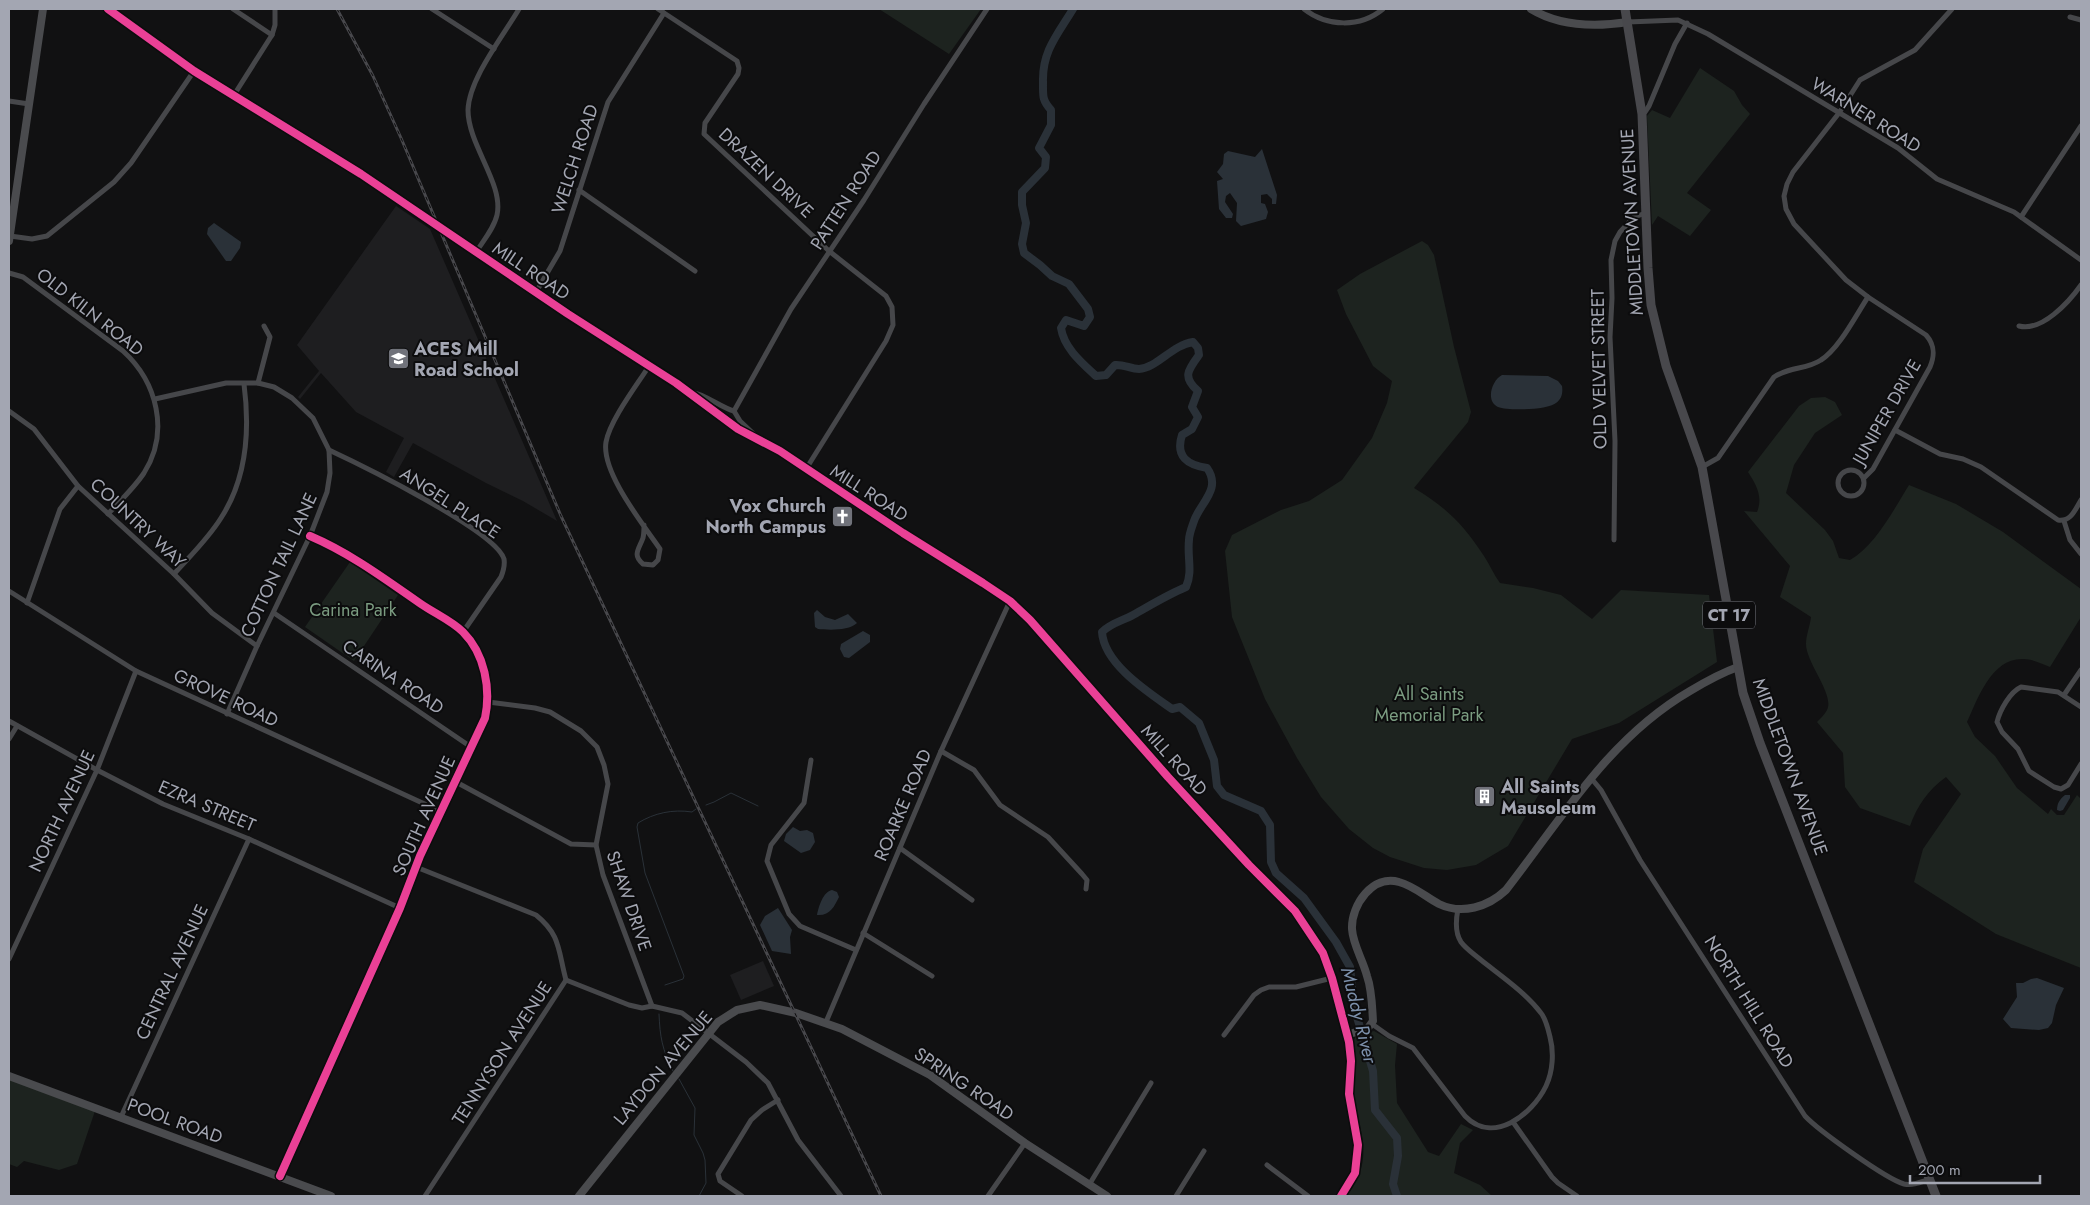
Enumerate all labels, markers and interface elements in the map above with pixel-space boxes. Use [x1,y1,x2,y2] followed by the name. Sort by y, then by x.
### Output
[1806,71,1926,159] street label: WARNER ROAD
[545,101,605,217] street label: WELCH ROAD
[713,122,819,224] street label: DRAZEN DRIVE
[1614,128,1650,316] street label: MIDDLETOWN AVENUE
[804,145,888,255] street label: PATTEN ROAD
[487,235,575,307] street label: MILL ROAD
[31,262,149,362] street label: OLD KILN ROAD
[1585,288,1613,449] street label: OLD VELVET STREET
[413,336,519,383] place label: ACES Mill Road School
[386,347,410,371] school or university icon: ACES Mill Road School
[1845,355,1928,471] street label: JUNIPER DRIVE
[825,458,913,528] street label: MILL ROAD
[395,461,505,545] street label: ANGEL PLACE
[84,472,192,575] street label: COUNTRY WAY
[234,488,324,642] street label: COTTON TAIL LANE
[706,493,826,540] place label: Vox Church North Campus
[830,504,854,528] church icon: Vox Church North Campus
[309,597,397,623] park label: Carina Park
[1703,602,1755,628] road number: CT 17
[337,633,449,721] street label: CARINA ROAD
[169,662,283,734] street label: GROVE ROAD
[1746,675,1834,859] street label: MIDDLETOWN AVENUE
[1375,681,1483,728] park label: All Saints Memorial Park
[1135,718,1213,802] street label: MILL ROAD
[868,745,938,865] street label: ROARKE ROAD
[22,746,102,876] street label: NORTH AVENUE
[386,752,462,880] street label: SOUTH AVENUE
[154,774,260,838] street label: EZRA STREET
[1500,774,1596,821] place label: All Saints Mausoleum
[1473,785,1497,809] building icon: All Saints Mausoleum
[600,847,658,955] street label: SHAW DRIVE
[129,900,215,1044] street label: CENTRAL AVENUE
[1698,931,1800,1073] street label: NORTH HILL ROAD
[1334,964,1384,1068] water label: Muddy River
[446,976,558,1130] street label: TENNYSON AVENUE
[607,1005,719,1131] street label: LAYDON AVENUE
[909,1041,1019,1127] street label: SPRING ROAD
[124,1092,226,1150] street label: POOL ROAD
[1910,1152,2040,1184] scale bar
[1918,1159,1961,1181] text: 200 m

